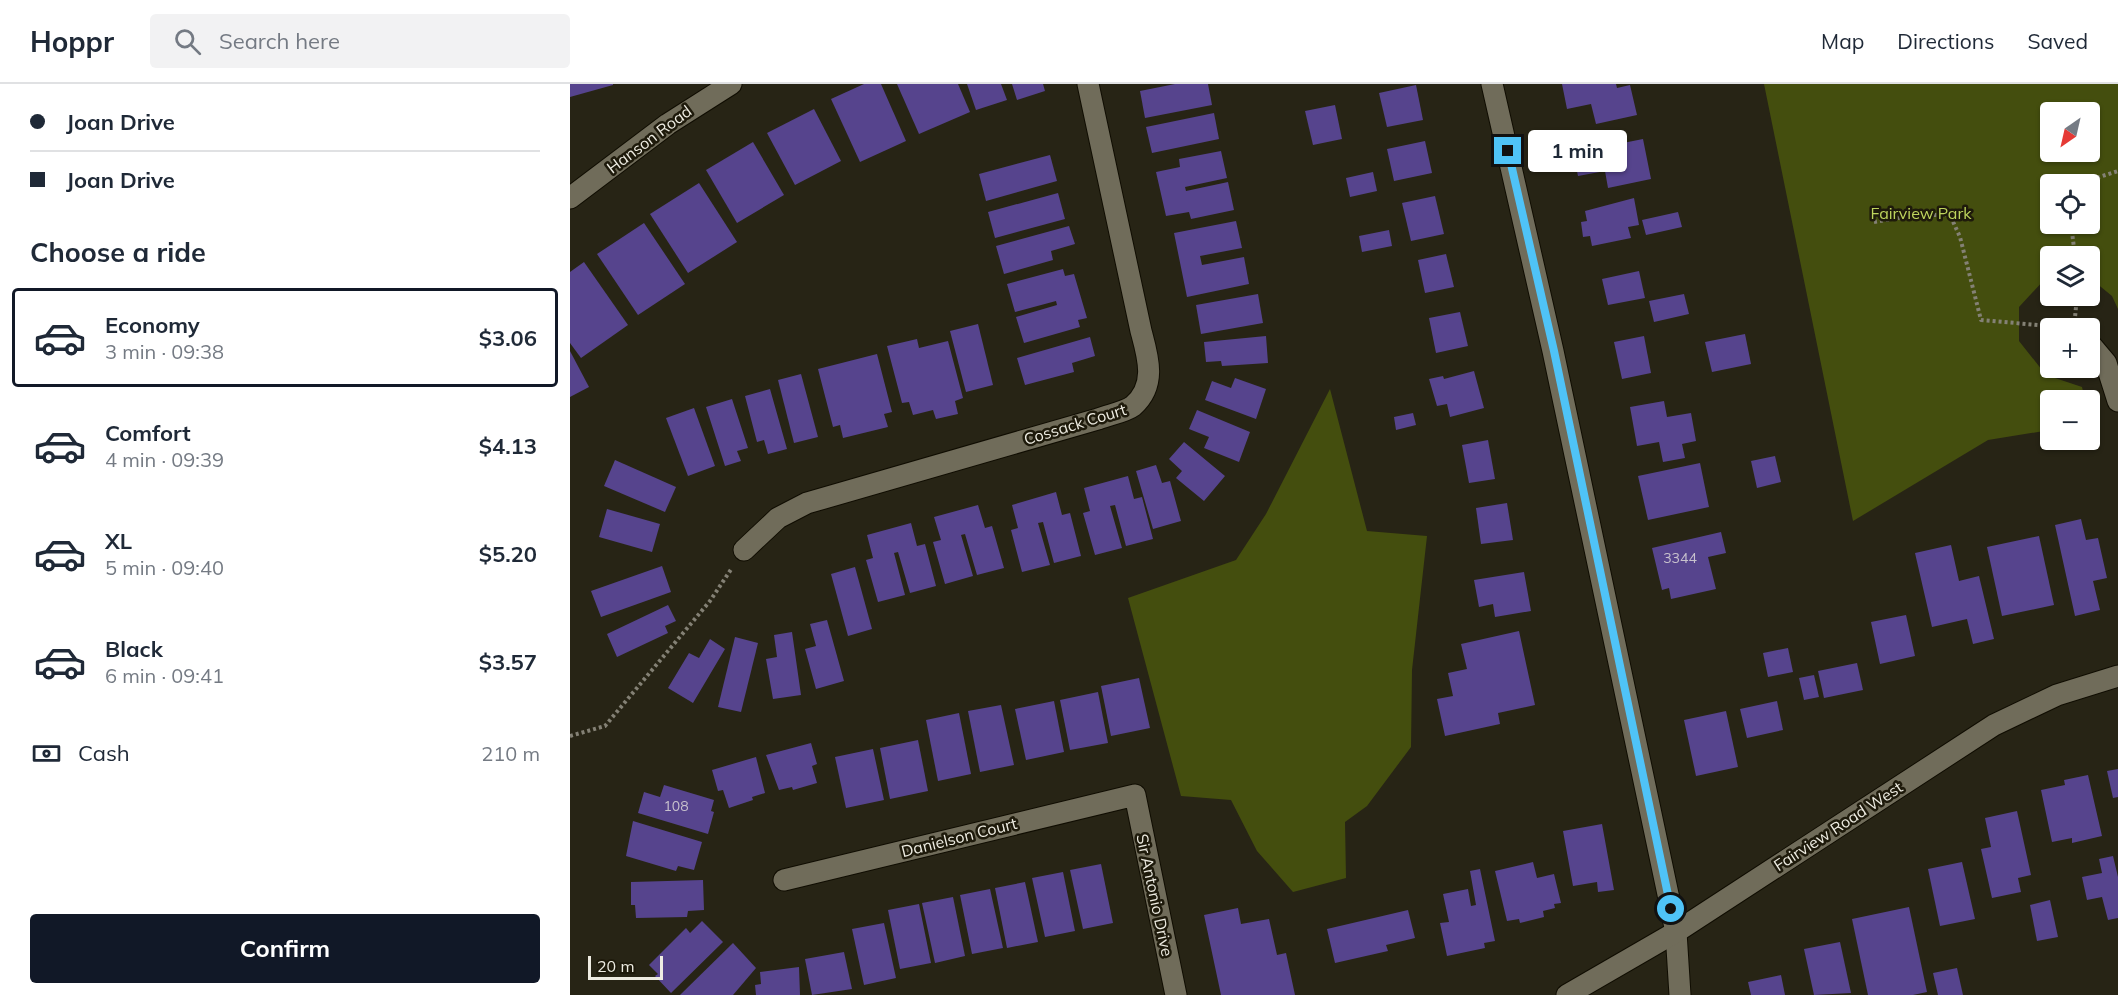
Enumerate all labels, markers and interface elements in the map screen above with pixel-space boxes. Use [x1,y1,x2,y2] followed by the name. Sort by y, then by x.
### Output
[150,14,570,68] search box
[30,24,114,59] text: Hoppr
[171,25,204,58] icon: search
[219,27,340,55] text: Search here
[1821,28,1864,54] text: Map
[1897,28,1994,54] text: Directions
[2027,28,2088,54] text: Saved
[603,101,695,177] street label: Hanson Road
[2040,102,2100,162] north arrow
[2040,102,2100,450] map controls
[66,108,175,136] text: Joan Drive
[1529,130,1628,172] callout: 1 min
[1494,137,1521,164] route end
[1551,138,1604,163] text: 1 min
[66,166,175,194] text: Joan Drive
[2040,174,2100,234] button: locate
[1870,203,1972,223] park label: Fairview Park
[30,235,206,269] text: Choose a ride
[2040,246,2100,306] button: layers
[33,311,87,365] icon: car
[105,311,200,339] text: Economy
[2040,318,2100,378] button: +
[479,324,537,352] text: $3.06
[105,339,224,364] text: 3 min · 09:38
[2040,390,2100,450] button: −
[1021,399,1129,449] street label: Cossack Court
[33,419,87,473] icon: car
[105,419,191,447] text: Comfort
[479,432,537,460] text: $4.13
[105,447,224,472] text: 4 min · 09:39
[33,527,87,581] icon: car
[105,527,132,555] text: XL
[479,540,537,568] text: $5.20
[1663,549,1697,567] house number: 3344
[105,555,224,580] text: 5 min · 09:40
[33,635,87,689] icon: car
[105,635,163,663] text: Black
[479,648,537,676] text: $3.57
[105,663,224,688] text: 6 min · 09:41
[30,737,63,770] icon: cash
[78,739,130,767] text: Cash
[481,741,540,766] text: 210 m
[1770,777,1907,875] street label: Fairview Road West
[663,797,689,815] house number: 108
[899,813,1019,861] street label: Danielson Court
[1132,832,1178,958] street label: Sir Antonio Drive
[1657,895,1684,922] route start
[30,914,540,983] button: Confirm
[588,953,663,980] scale bar
[597,956,634,976] text: 20 m

